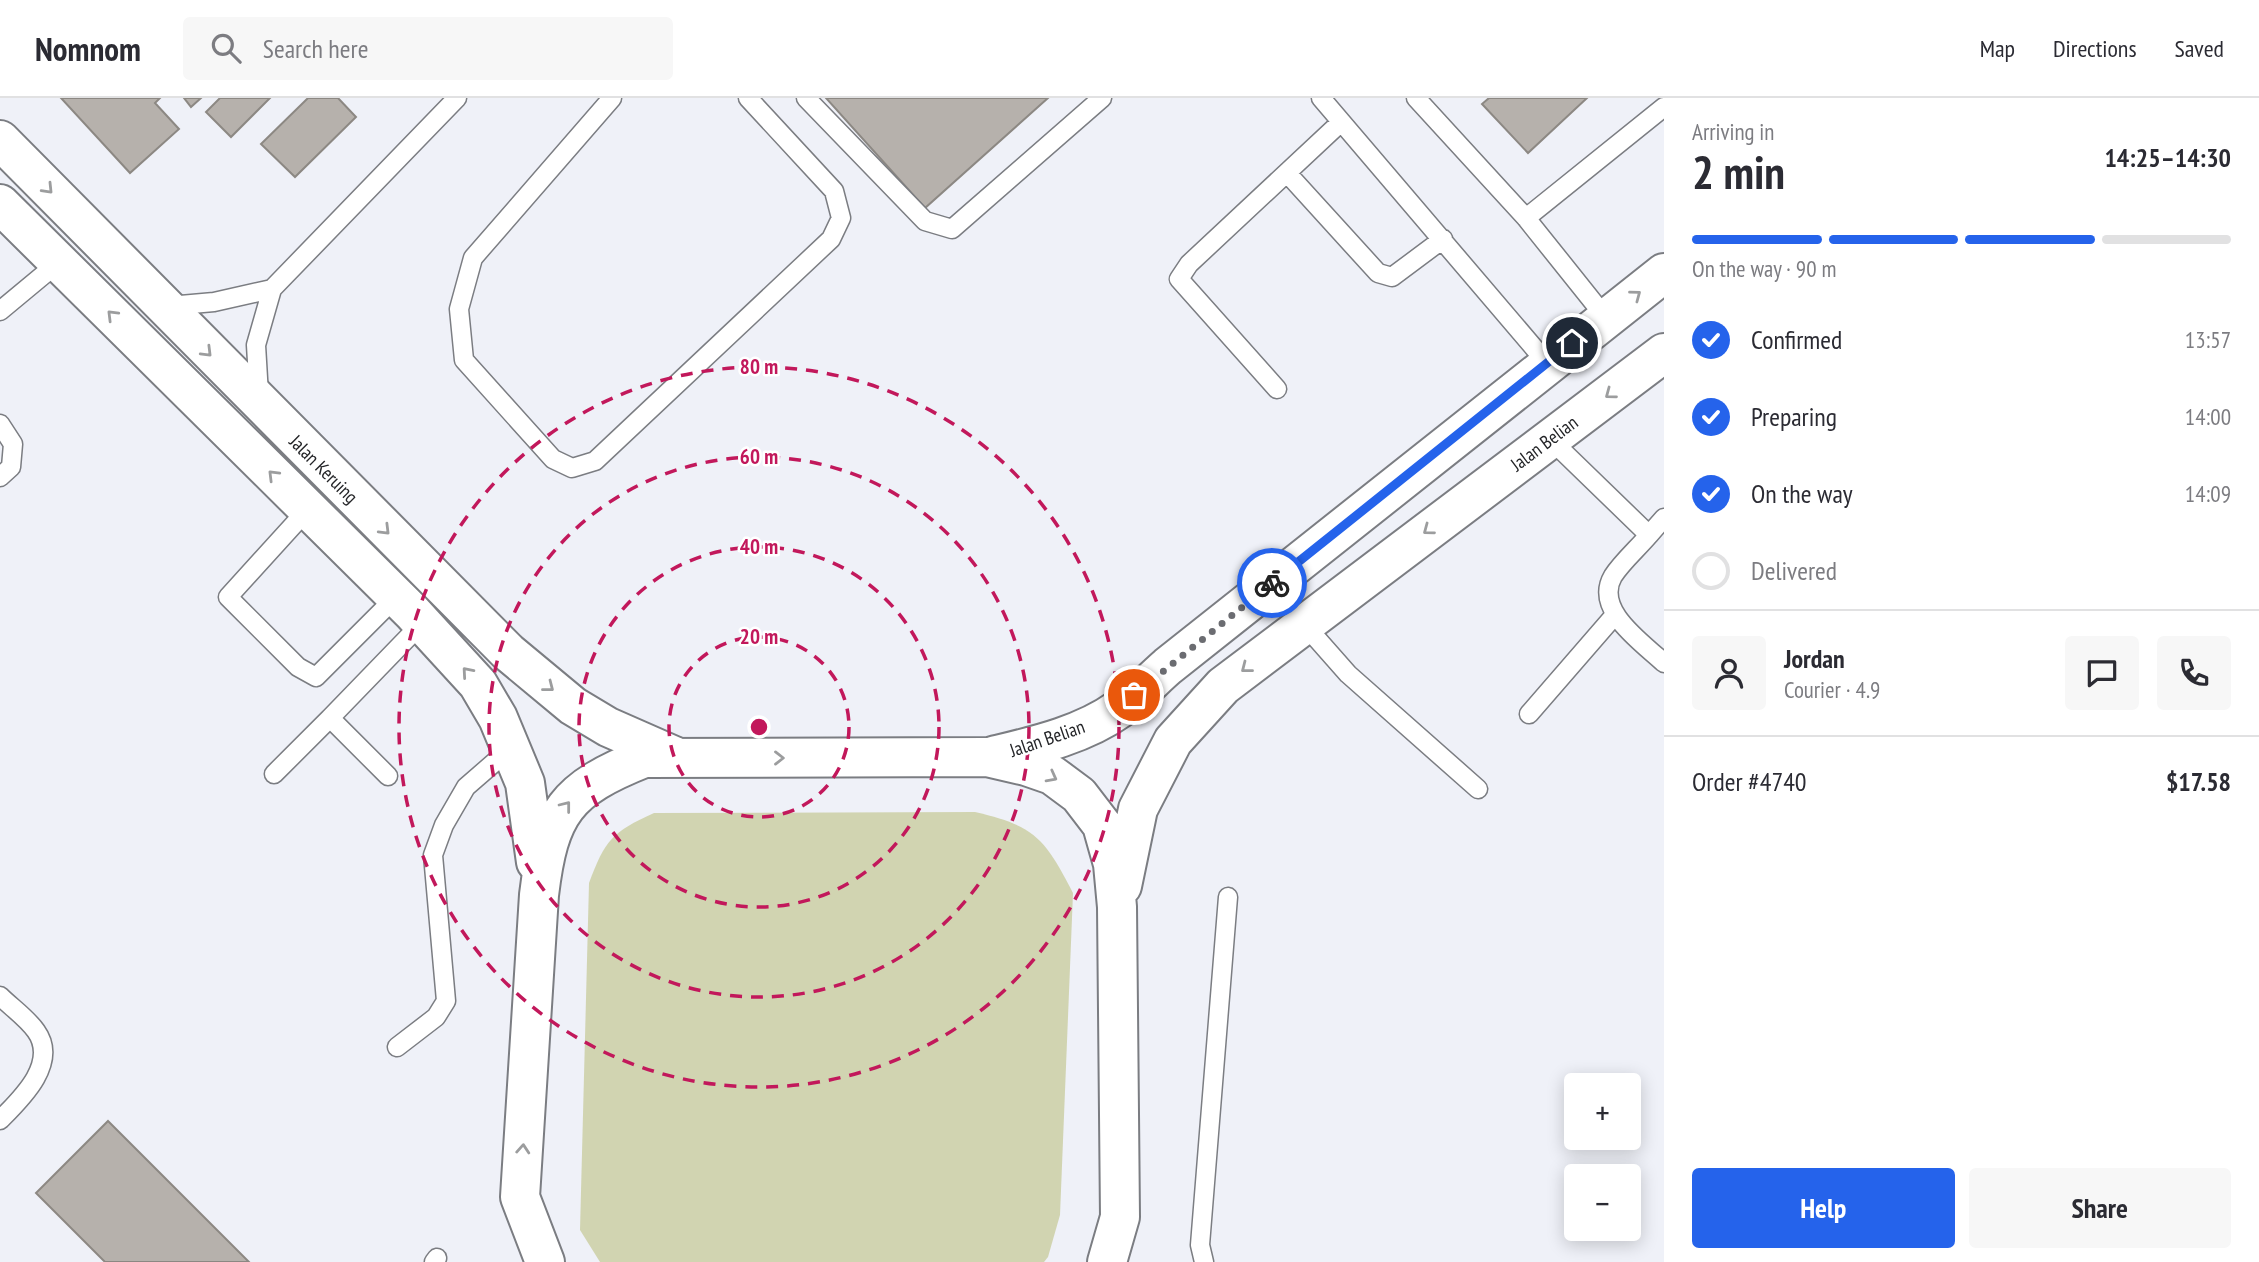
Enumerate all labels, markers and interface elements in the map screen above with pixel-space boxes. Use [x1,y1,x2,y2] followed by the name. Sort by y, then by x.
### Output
[183,17,673,80] search box
[35,27,141,70] text: Nomnom
[207,29,245,67] icon: search
[263,32,368,65] text: Search here
[1980,33,2015,64] text: Map
[2053,33,2137,64] text: Directions
[2175,33,2224,64] text: Saved
[1692,117,1774,146] text: Arriving in
[2104,141,2231,174] text: 14:25–14:30
[1692,142,1785,202] text: 2 min
[39,181,52,194] one-way arrow
[1692,254,1836,283] text: On the way · 90 m
[1628,290,1640,303] one-way arrow
[107,310,120,323] one-way arrow
[1542,313,1602,373] pin
[1692,321,1730,359] icon: check
[1751,323,1842,356] text: Confirmed
[1553,324,1591,362] icon: home
[2185,325,2231,354] text: 13:57
[199,343,212,356] one-way arrow
[740,353,778,380] text: 80 m
[1605,385,1617,398] one-way arrow
[1692,398,1730,436] icon: check
[1751,400,1837,433] text: Preparing
[2185,402,2231,431] text: 14:00
[1505,410,1582,477] street label: Jalan Belian
[284,429,363,508] street label: Jalan Keruing
[740,443,778,470] text: 60 m
[268,470,281,483] one-way arrow
[1692,475,1730,513] icon: check
[1751,477,1853,510] text: On the way
[2185,479,2231,508] text: 14:09
[376,522,389,535] one-way arrow
[1423,522,1435,535] one-way arrow
[740,533,778,560] text: 40 m
[1237,548,1307,618] courier
[1751,554,1837,587] text: Delivered
[1253,564,1291,602] icon: bike
[740,623,778,650] text: 20 m
[1692,636,1766,710] button: person
[2065,636,2139,710] button: chat
[2157,636,2231,710] button: phone
[1784,642,1845,675] text: Jordan
[1241,659,1254,672] one-way arrow
[1104,665,1164,725] pin
[463,667,475,680] one-way arrow
[1784,675,1880,704] text: Courier · 4.9
[1115,676,1153,714] icon: bag
[542,679,554,691] one-way arrow
[1005,714,1088,762] street label: Jalan Belian
[747,715,771,739] centre of rings
[774,750,785,765] one-way arrow
[1692,765,1807,798] text: Order #4740
[2166,765,2231,798] text: $17.58
[1045,768,1057,782] one-way arrow
[558,801,571,813] one-way arrow
[1564,1073,1641,1241] map controls
[1564,1073,1641,1150] button: +
[516,1144,531,1155] one-way arrow
[1564,1164,1641,1241] button: −
[1692,1168,1955,1248] button: Help
[1969,1168,2231,1248] button: Share

